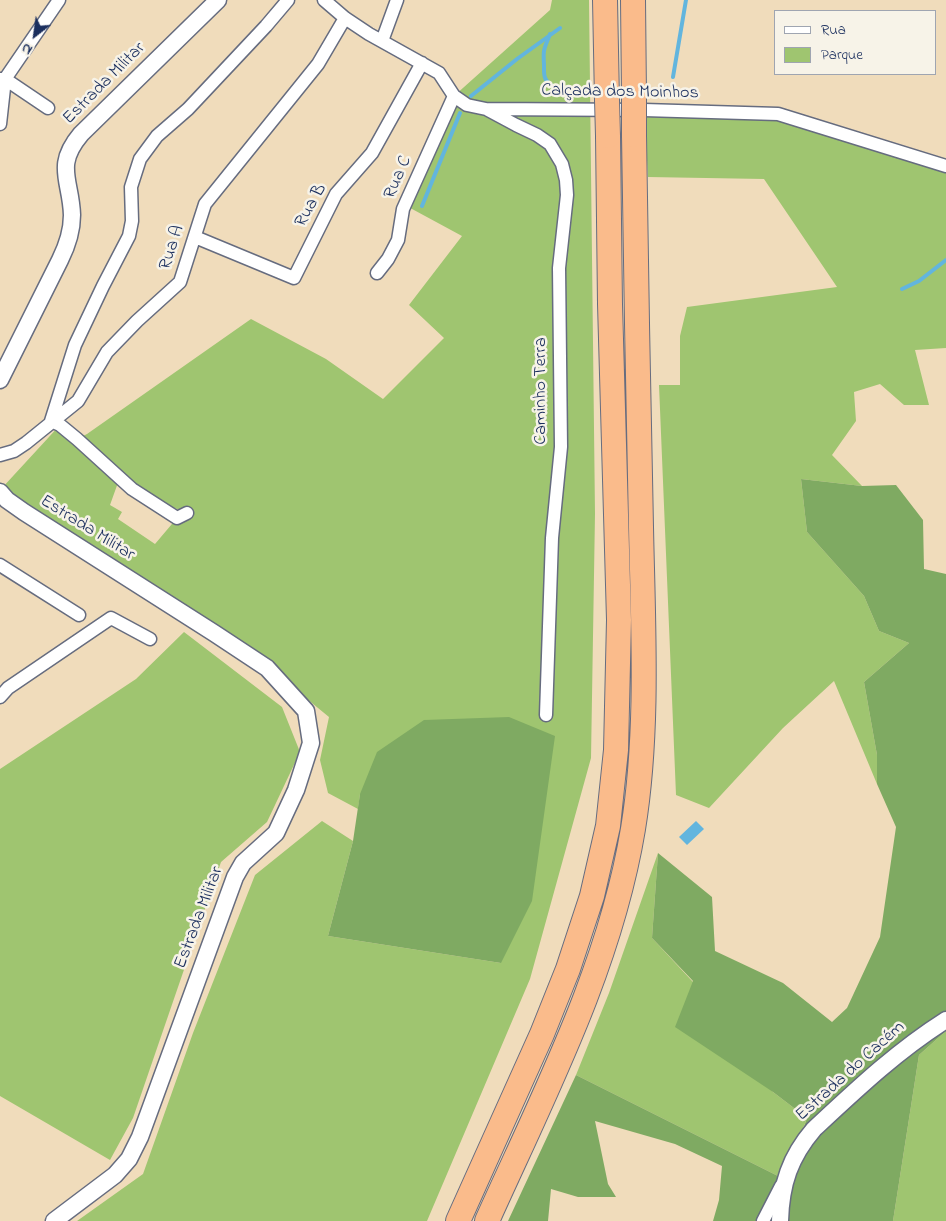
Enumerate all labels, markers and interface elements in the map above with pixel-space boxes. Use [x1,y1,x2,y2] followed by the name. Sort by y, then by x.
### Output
[10,10,60,60] north arrow
[774,10,936,75] legend
[821,19,846,41] text: Rua
[18,37,37,60] text: N
[59,38,151,130] street label: Estrada Militar
[821,44,863,66] text: Parque
[541,81,699,105] street label: Calçada dos Moinhos
[380,153,418,203] street label: Rua C
[291,180,333,232] street label: Rua B
[156,223,190,273] street label: Rua A
[531,337,553,445] street label: Caminho Terra
[36,491,138,567] street label: Estrada Militar
[171,864,229,972] street label: Estrada Militar
[792,1017,910,1127] street label: Estrada do Cacém

